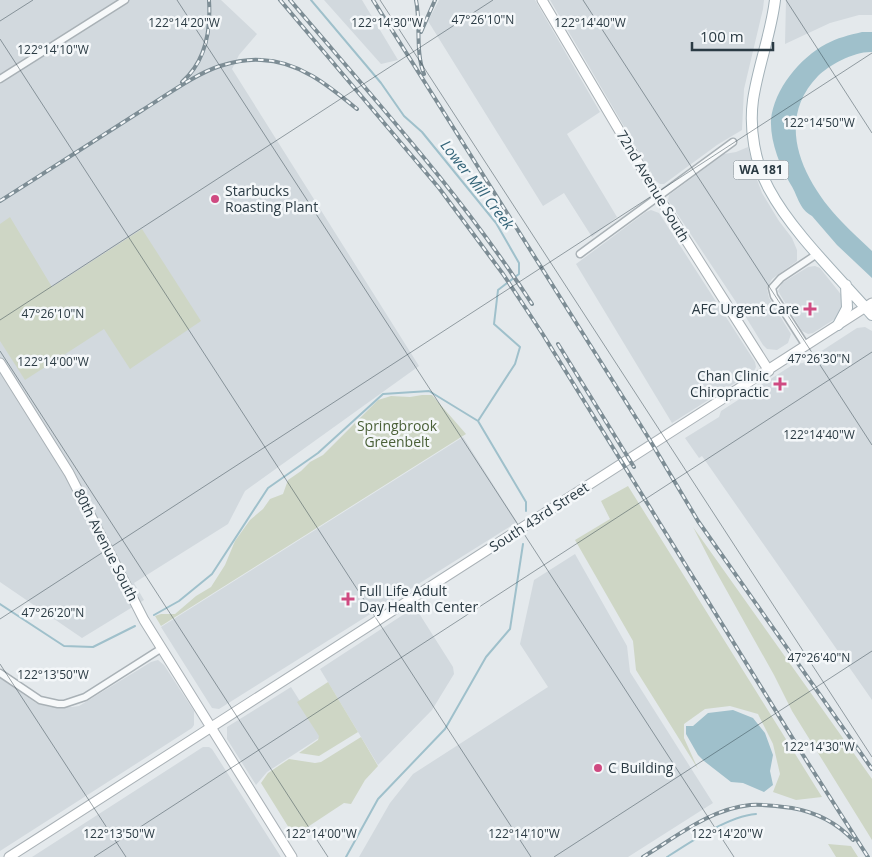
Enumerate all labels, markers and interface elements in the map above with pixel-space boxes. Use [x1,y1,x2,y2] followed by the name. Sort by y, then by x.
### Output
[452,11,514,28] text: 47°26'10"N
[148,14,220,31] text: 122°14'20"W
[351,14,423,31] text: 122°14'30"W
[554,14,626,31] text: 122°14'40"W
[692,20,773,52] scale bar
[700,26,744,46] text: 100 m
[17,41,89,58] text: 122°14'10"W
[783,114,855,131] text: 122°14'50"W
[612,126,694,245] street label: 72nd Avenue South
[437,135,519,234] water label: Lower Mill Creek
[734,160,788,180] road number: WA 181
[225,181,318,216] place label: Starbucks Roasting Plant
[209,193,221,205] marker: Starbucks Roasting Plant
[692,299,799,318] place label: AFC Urgent Care
[803,302,817,316] marker: AFC Urgent Care
[22,305,84,322] text: 47°26'10"N
[788,350,850,367] text: 47°26'30"N
[17,353,89,370] text: 122°14'00"W
[690,366,769,401] place label: Chan Clinic Chiropractic
[773,377,787,391] marker: Chan Clinic Chiropractic
[357,416,438,451] park label: Springbrook Greenbelt
[783,426,855,443] text: 122°14'40"W
[485,477,592,556] street label: South 43rd Street
[70,485,143,604] street label: 80th Avenue South
[359,581,478,616] place label: Full Life Adult Day Health Center
[341,592,355,606] marker: Full Life Adult Day Health Center
[22,604,84,621] text: 47°26'20"N
[788,649,850,666] text: 47°26'40"N
[17,666,89,683] text: 122°13'50"W
[783,738,855,755] text: 122°14'30"W
[608,758,674,777] place label: C Building
[592,762,604,774] marker: C Building
[83,825,155,842] text: 122°13'50"W
[285,825,357,842] text: 122°14'00"W
[488,825,560,842] text: 122°14'10"W
[691,825,763,842] text: 122°14'20"W

